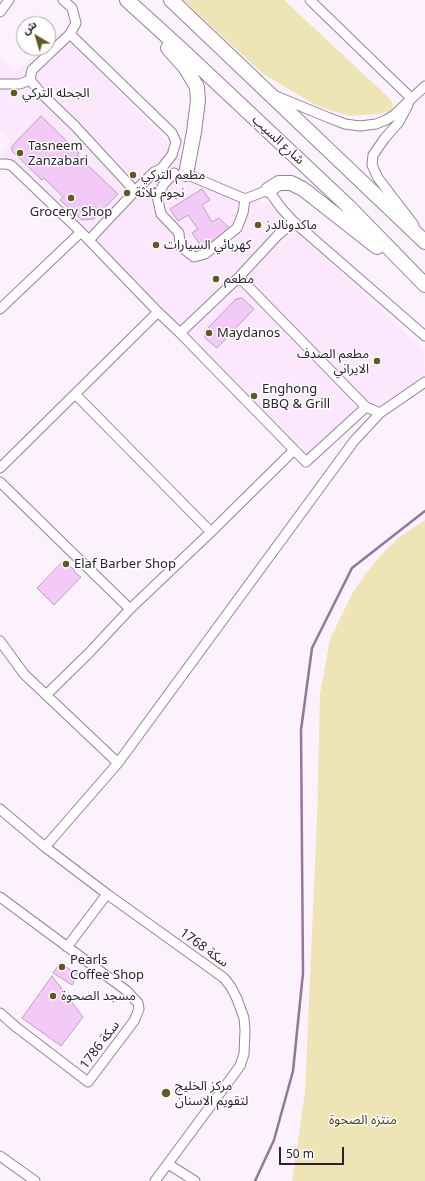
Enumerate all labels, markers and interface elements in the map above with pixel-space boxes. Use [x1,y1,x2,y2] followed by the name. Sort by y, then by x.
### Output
[16,16,56,56] north arrow
[18,16,39,37] text: ش
[22,85,90,101] place label: الجحله التركي
[9,88,19,98] marker: الجحله التركي
[249,112,307,168] street label: شارع السيب
[28,138,88,169] place label: Tasneem Zanzabari
[15,148,25,158] marker: Tasneem Zanzabari
[141,167,205,183] place label: مطعم التركي
[128,170,138,180] marker: مطعم التركي
[135,185,184,201] place label: نجوم ثلاثة
[122,188,132,198] marker: نجوم ثلاثة
[66,193,76,203] marker: Grocery Shop
[30,204,112,220] place label: Grocery Shop
[266,217,317,233] place label: ماكدونالدز
[253,220,263,230] marker: ماكدونالدز
[164,237,251,253] place label: كهربائي السيارات
[151,240,161,250] marker: كهربائي السيارات
[224,271,254,287] place label: مطعم
[211,274,221,284] marker: مطعم
[217,325,280,341] place label: Maydanos
[204,328,214,338] marker: Maydanos
[297,346,369,377] place label: مطعم الصدف الايراني
[372,356,382,366] marker: مطعم الصدف الايراني
[262,381,330,412] place label: Enghong BBQ & Grill
[249,391,259,401] marker: Enghong BBQ & Grill
[74,556,176,572] place label: Elaf Barber Shop
[61,559,71,569] marker: Elaf Barber Shop
[177,925,231,971] street label: سكة 1768
[70,952,144,983] place label: Pearls Coffee Shop
[57,962,67,972] marker: Pearls Coffee Shop
[61,988,136,1004] place label: مسجد الصحوة
[48,991,58,1001] marker: مسجد الصحوة
[77,1018,123,1072] street label: سكة 1786
[175,1078,248,1109] place label: مركز الخليج لتقويم الاسنان
[160,1087,172,1099] marker: مركز الخليج لتقويم الاسنان
[329,1112,397,1128] park label: منتزه الصحوة
[281,1139,346,1165] scale bar
[286,1145,314,1162] text: 50 m

